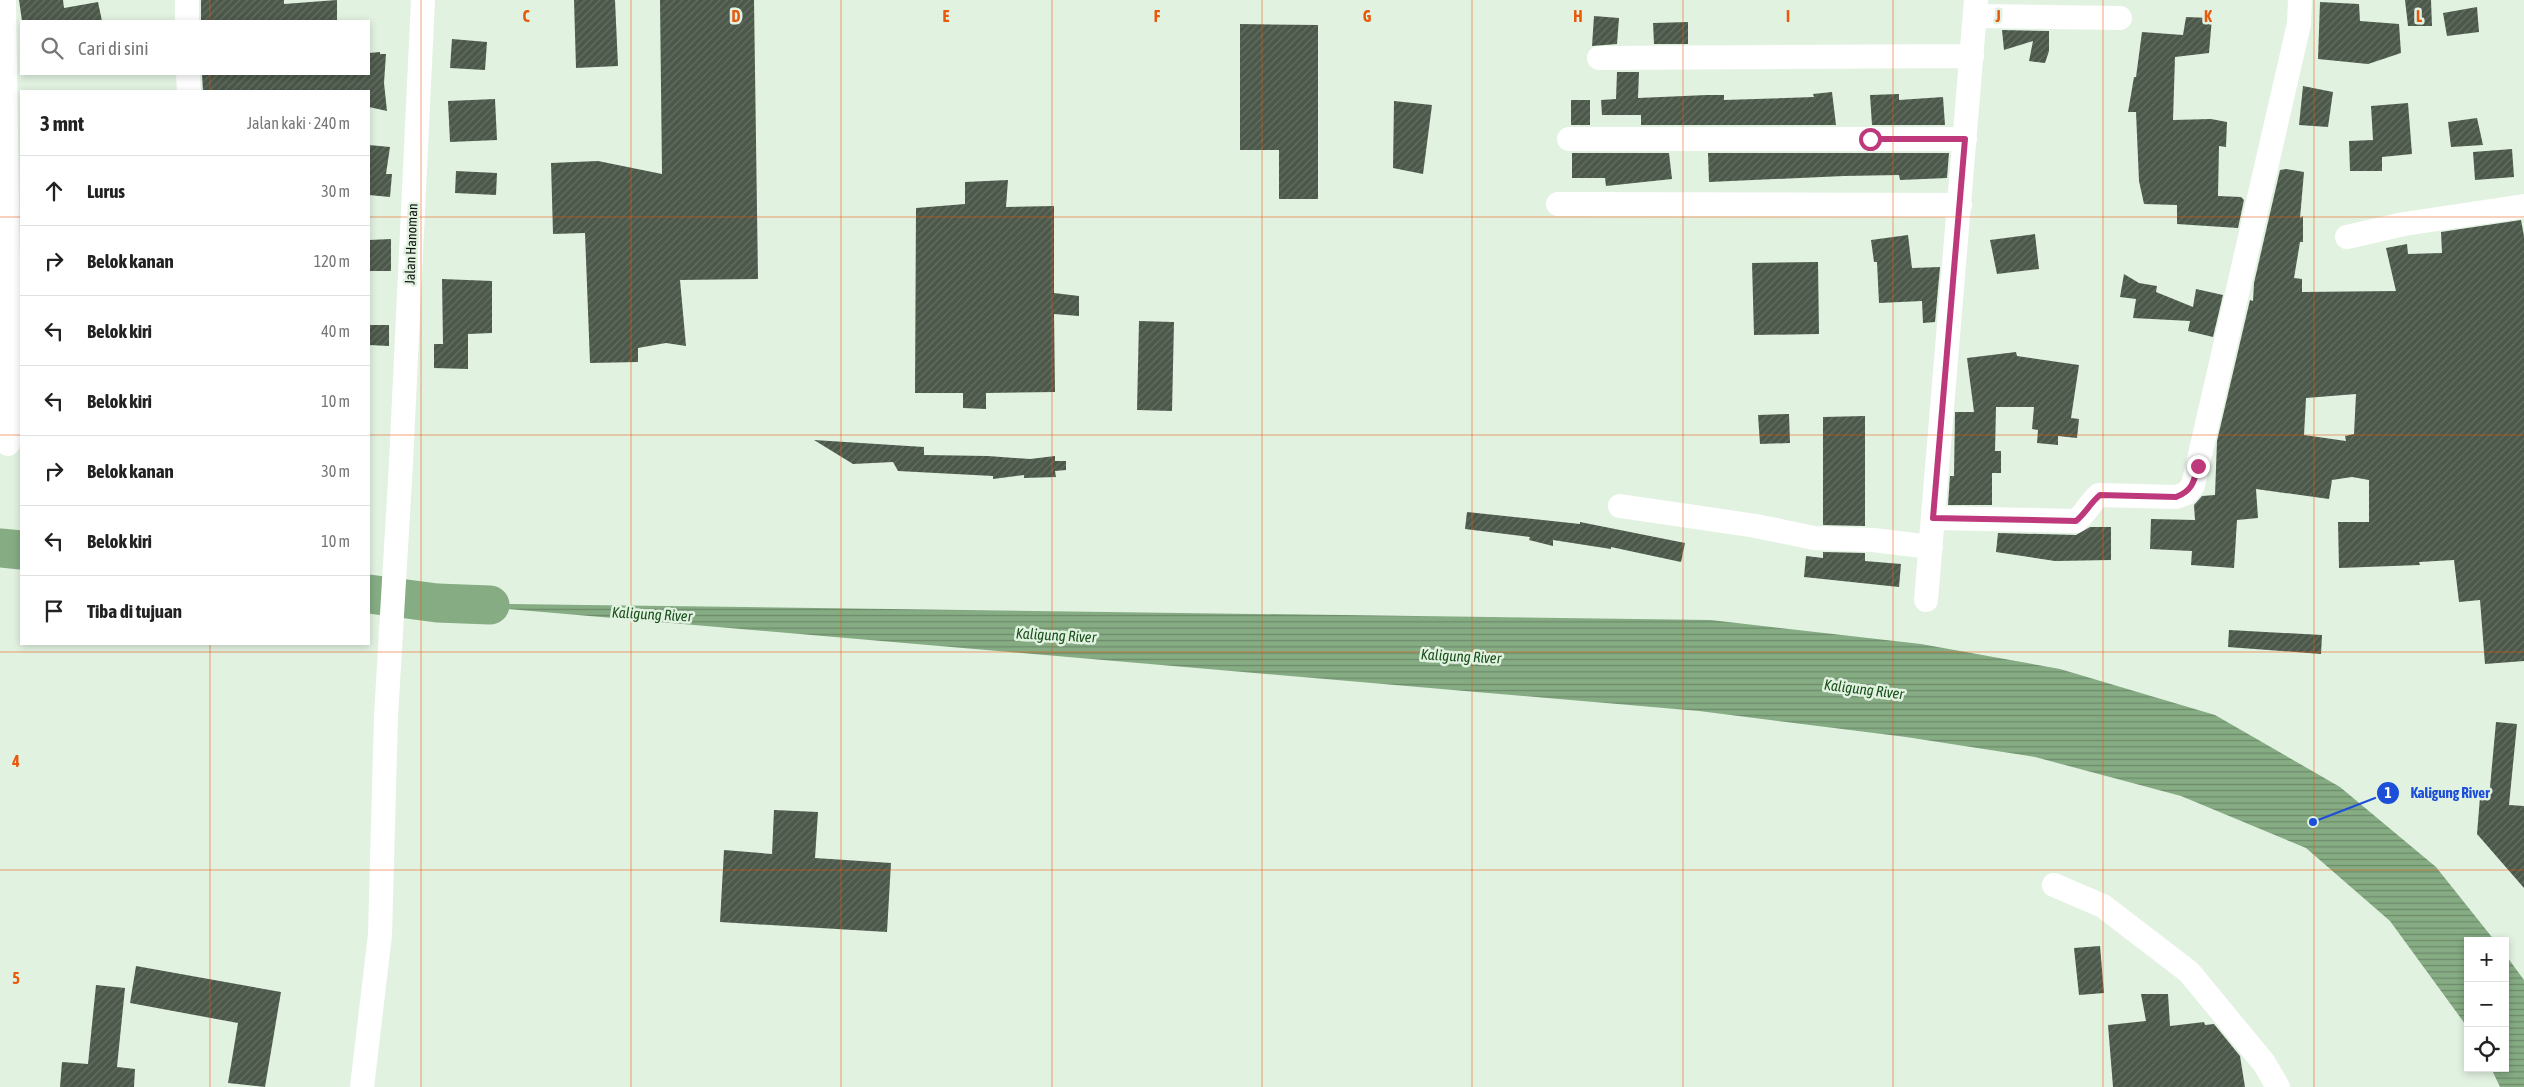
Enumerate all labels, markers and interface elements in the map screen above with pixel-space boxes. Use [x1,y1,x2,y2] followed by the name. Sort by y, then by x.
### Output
[522,7,530,25] text: C
[732,7,741,25] text: D
[943,7,950,25] text: E
[1154,7,1161,25] text: F
[1363,7,1372,25] text: G
[1573,7,1583,25] text: H
[1786,7,1790,25] text: I
[1994,7,2001,25] text: J
[2204,7,2212,25] text: K
[2416,7,2423,25] text: L
[20,20,370,75] search box
[38,34,66,62] icon: search
[78,37,149,59] text: Cari di sini
[40,111,84,135] text: 3 mnt
[247,114,350,132] text: Jalan kaki · 240 m
[1859,128,1882,151] route start
[40,177,68,205] icon: ahead
[87,180,125,202] text: Lurus
[321,182,350,200] text: 30 m
[402,203,420,285] street label: Jalan Hanoman
[40,247,68,275] icon: right
[87,250,174,272] text: Belok kanan
[314,252,350,270] text: 120 m
[40,317,68,345] icon: left
[87,320,152,342] text: Belok kiri
[321,322,350,340] text: 40 m
[40,387,68,415] icon: left
[87,390,152,412] text: Belok kiri
[321,392,350,410] text: 10 m
[2187,455,2210,478] route end
[40,457,68,485] icon: right
[87,460,174,482] text: Belok kanan
[321,462,350,480] text: 30 m
[40,527,68,555] icon: left
[87,530,152,552] text: Belok kiri
[321,532,350,550] text: 10 m
[40,597,68,625] icon: arrive
[87,600,182,622] text: Tiba di tujuan
[611,603,693,625] water label: Kaligung River
[1015,624,1097,646] water label: Kaligung River
[1420,645,1502,667] water label: Kaligung River
[1823,676,1905,702] water label: Kaligung River
[11,752,20,770] text: 4
[2375,778,2499,808] callout: Kaligung River
[2384,784,2392,801] text: 1
[2410,784,2490,801] text: Kaligung River
[2464,937,2509,1072] map controls
[2464,937,2509,982] button: +
[12,969,20,987] text: 5
[2464,982,2509,1027] button: −
[2464,1027,2509,1072] button: locate

